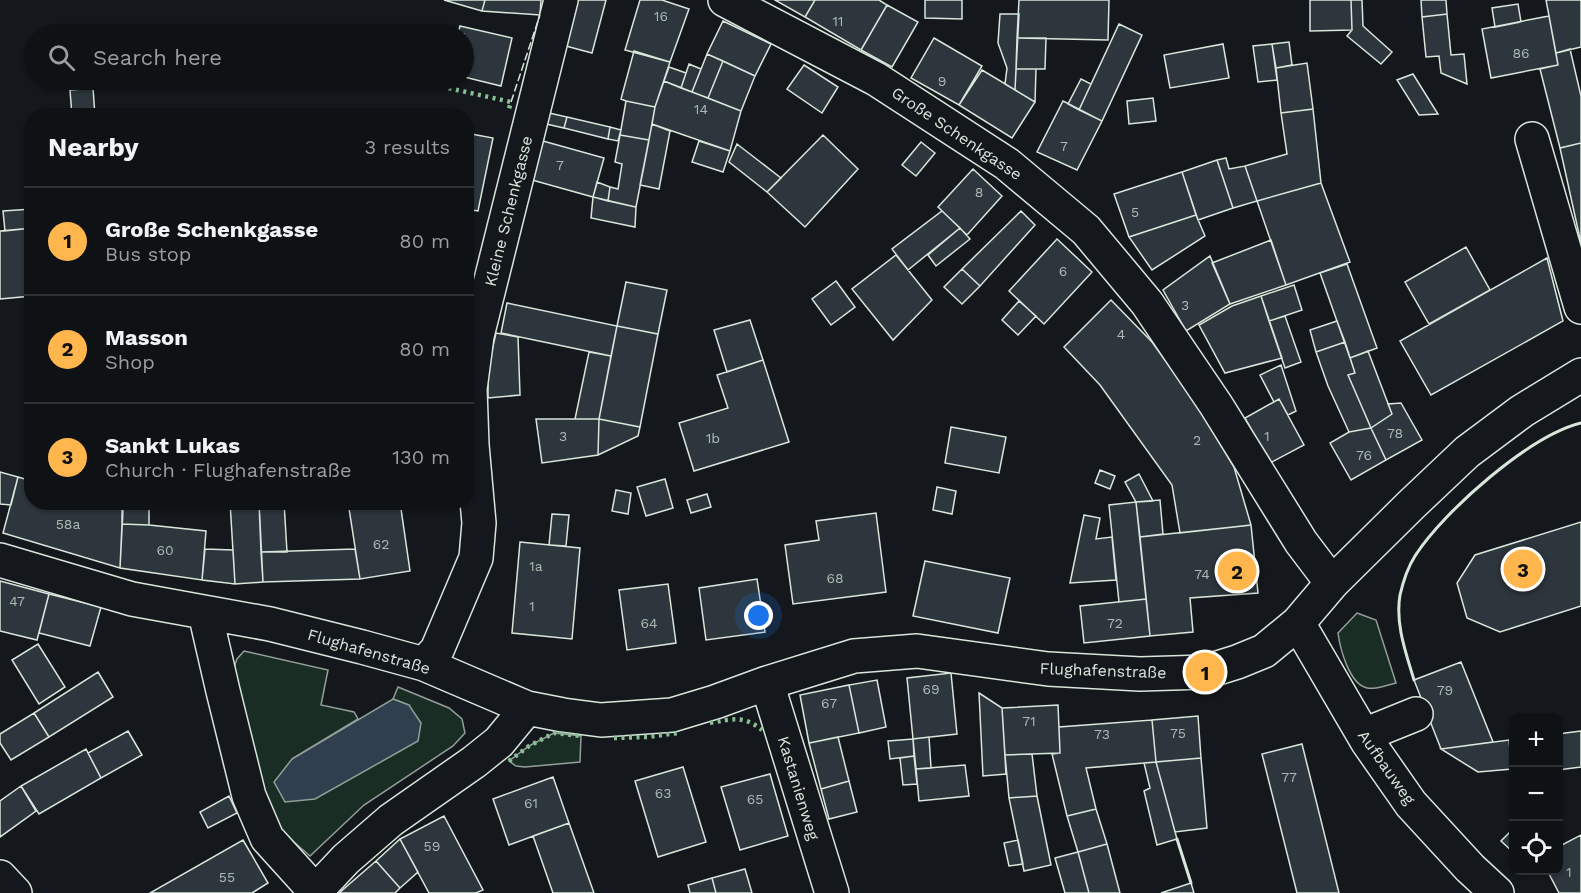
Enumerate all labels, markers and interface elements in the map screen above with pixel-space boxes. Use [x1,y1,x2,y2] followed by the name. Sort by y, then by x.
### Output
[654,8,668,24] house number: 16
[833,13,843,29] house number: 11
[24,24,474,90] search box
[45,41,78,74] icon: search
[93,45,222,70] text: Search here
[1512,45,1530,61] house number: 86
[938,73,946,89] house number: 9
[888,83,1025,184] street label: Große Schenkgasse
[694,101,708,117] house number: 14
[48,132,139,162] text: Nearby
[481,134,536,288] street label: Kleine Schenkgasse
[365,135,450,159] text: 3 results
[1060,138,1068,154] house number: 7
[556,157,564,173] house number: 7
[975,184,983,200] house number: 8
[1131,204,1139,220] house number: 5
[105,217,318,242] text: Große Schenkgasse
[63,229,72,253] text: 1
[399,229,450,253] text: 80 m
[105,242,191,266] text: Bus stop
[1059,263,1067,279] house number: 6
[1181,297,1189,313] house number: 3
[105,325,188,350] text: Masson
[1117,326,1125,342] house number: 4
[62,337,73,361] text: 2
[399,337,450,361] text: 80 m
[105,350,155,374] text: Shop
[1387,425,1403,441] house number: 78
[559,428,567,444] house number: 3
[1264,428,1270,444] house number: 1
[706,430,720,446] house number: 1b
[1193,432,1201,448] house number: 2
[105,433,240,458] text: Sankt Lukas
[62,445,73,469] text: 3
[392,445,450,469] text: 130 m
[1356,447,1372,463] house number: 76
[105,458,351,482] text: Church · Flughafenstraße
[56,516,80,532] house number: 58a
[373,536,389,552] house number: 62
[156,542,174,558] house number: 60
[1504,546,1543,592] pin: 3
[1218,548,1256,594] pin: 2
[529,558,543,574] house number: 1a
[1194,566,1210,582] house number: 74
[826,570,844,586] house number: 68
[9,593,25,609] house number: 47
[529,598,535,614] house number: 1
[744,601,773,630] your location
[640,615,658,631] house number: 64
[1107,615,1123,631] house number: 72
[305,625,432,678] street label: Flughafenstraße
[1186,650,1224,694] pin: 1
[1039,659,1167,682] street label: Flughafenstraße
[922,681,940,697] house number: 69
[1437,682,1453,698] house number: 79
[821,695,837,711] house number: 67
[1022,713,1036,729] house number: 71
[1509,713,1563,875] map controls
[1509,713,1563,767] button: +
[1170,725,1186,741] house number: 75
[1094,726,1110,742] house number: 73
[1354,726,1419,809] street label: Aufbauweg
[774,734,823,843] street label: Kastanienweg
[1509,767,1563,821] button: −
[1281,769,1297,785] house number: 77
[655,785,671,801] house number: 63
[747,791,763,807] house number: 65
[524,795,538,811] house number: 61
[1509,821,1563,875] button: locate
[424,838,440,854] house number: 59
[1566,864,1572,880] house number: 1
[219,869,235,885] house number: 55

